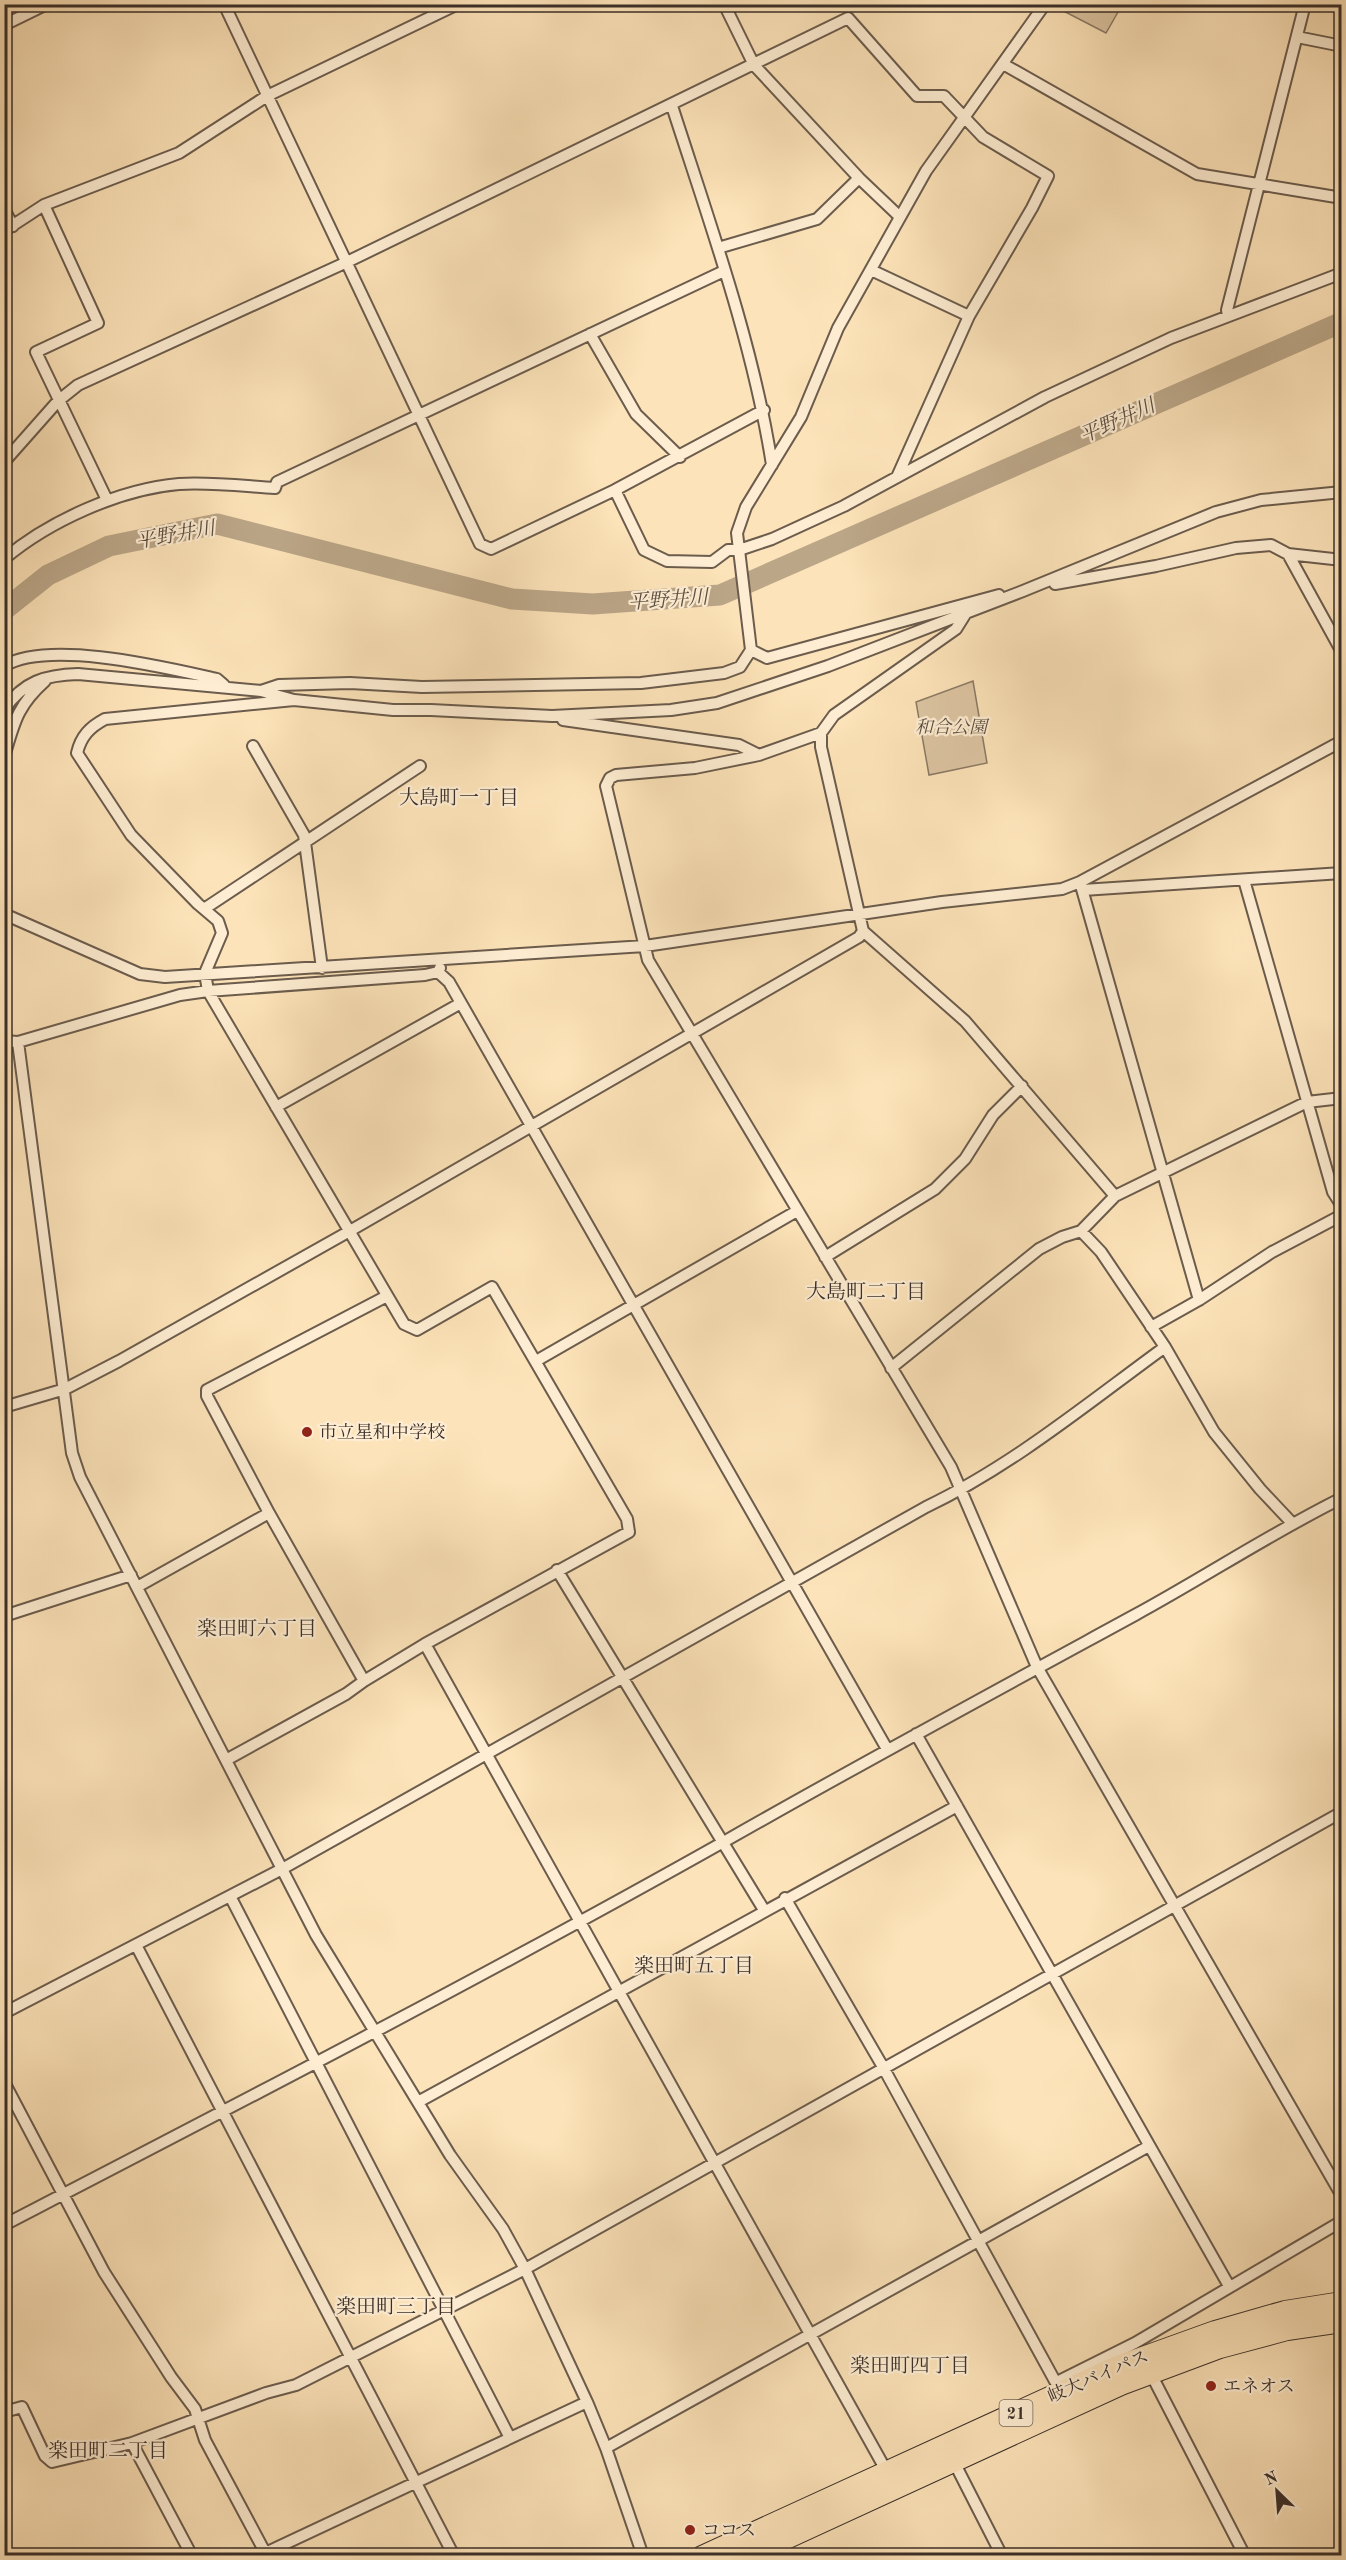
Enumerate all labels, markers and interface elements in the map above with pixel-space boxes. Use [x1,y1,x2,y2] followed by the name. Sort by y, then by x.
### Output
[1076,394,1160,447] water label: 平野井川
[134,517,218,553] water label: 平野井川
[627,586,711,614] water label: 平野井川
[915,717,990,737] park label: 和合公園
[399,787,519,809] district label: 大島町一丁目
[806,1281,926,1303] district label: 大島町二丁目
[319,1422,445,1442] place label: 市立星和中学校
[300,1425,314,1439] marker: 市立星和中学校
[197,1618,317,1640] district label: 楽田町六丁目
[634,1955,754,1977] district label: 楽田町五丁目
[336,2296,456,2318] district label: 楽田町三丁目
[1045,2346,1151,2406] street label: 岐大バイパス
[850,2355,970,2377] district label: 楽田町四丁目
[1223,2377,1295,2396] place label: エネオス
[1204,2379,1218,2393] marker: エネオス
[1000,2400,1032,2426] road number: 21
[48,2440,168,2462] district label: 楽田町二丁目
[1247,2461,1307,2521] north arrow
[1263,2469,1281,2489] text: N
[702,2522,756,2540] place label: ココス
[683,2523,697,2537] marker: ココス

